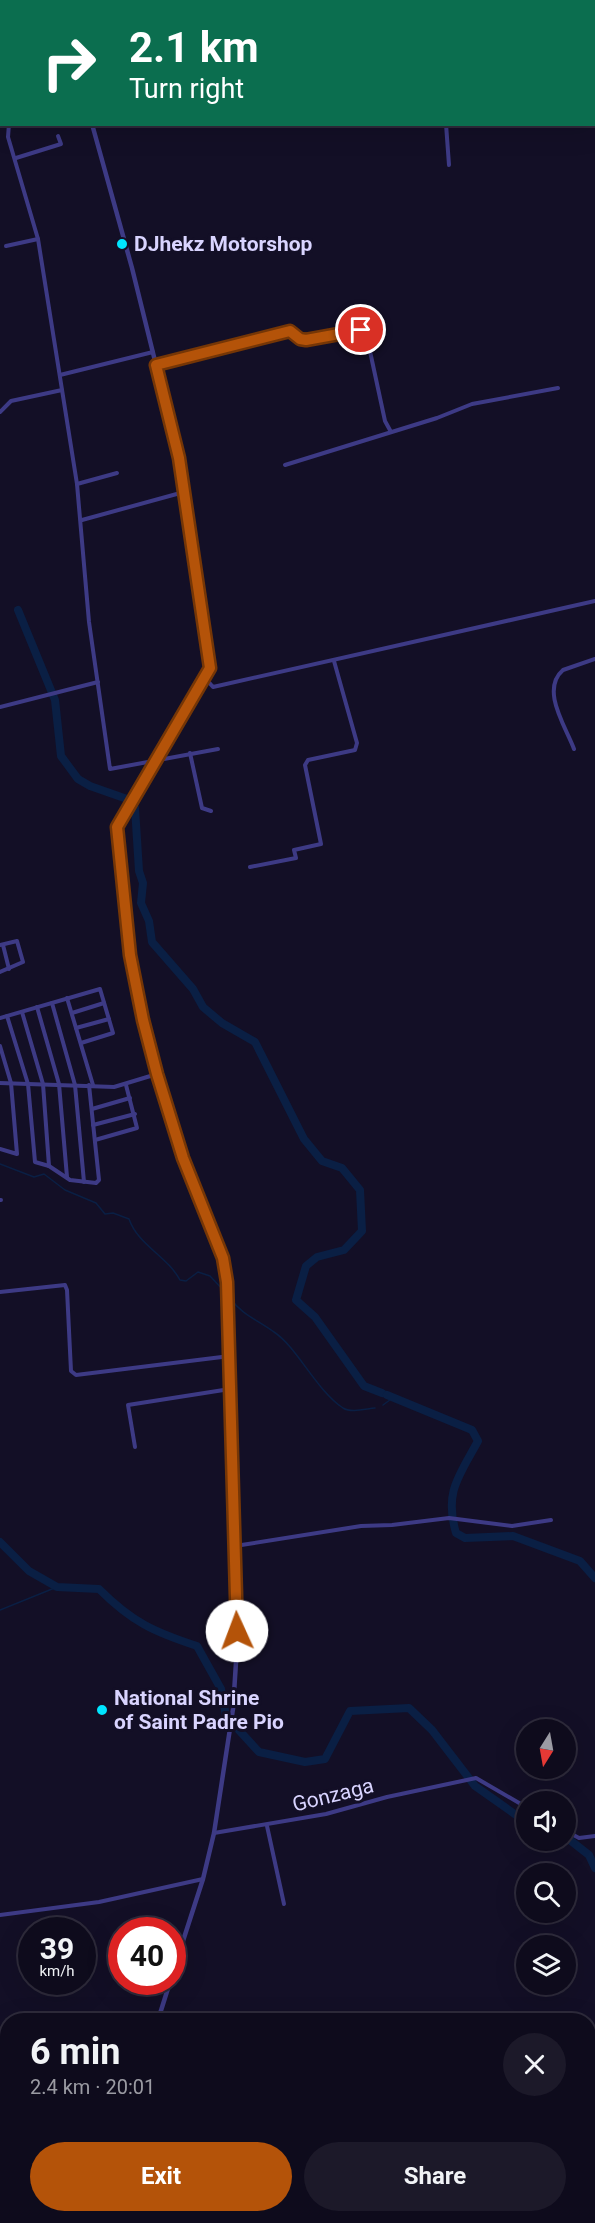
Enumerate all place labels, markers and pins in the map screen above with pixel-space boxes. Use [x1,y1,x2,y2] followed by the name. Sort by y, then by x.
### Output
[134,232,313,256] place label: DJhekz Motorshop
[115,237,129,251] marker: DJhekz Motorshop
[335,304,386,355] pin
[114,1686,284,1734] place label: National Shrine of Saint Padre Pio
[95,1703,109,1717] marker: National Shrine of Saint Padre Pio

